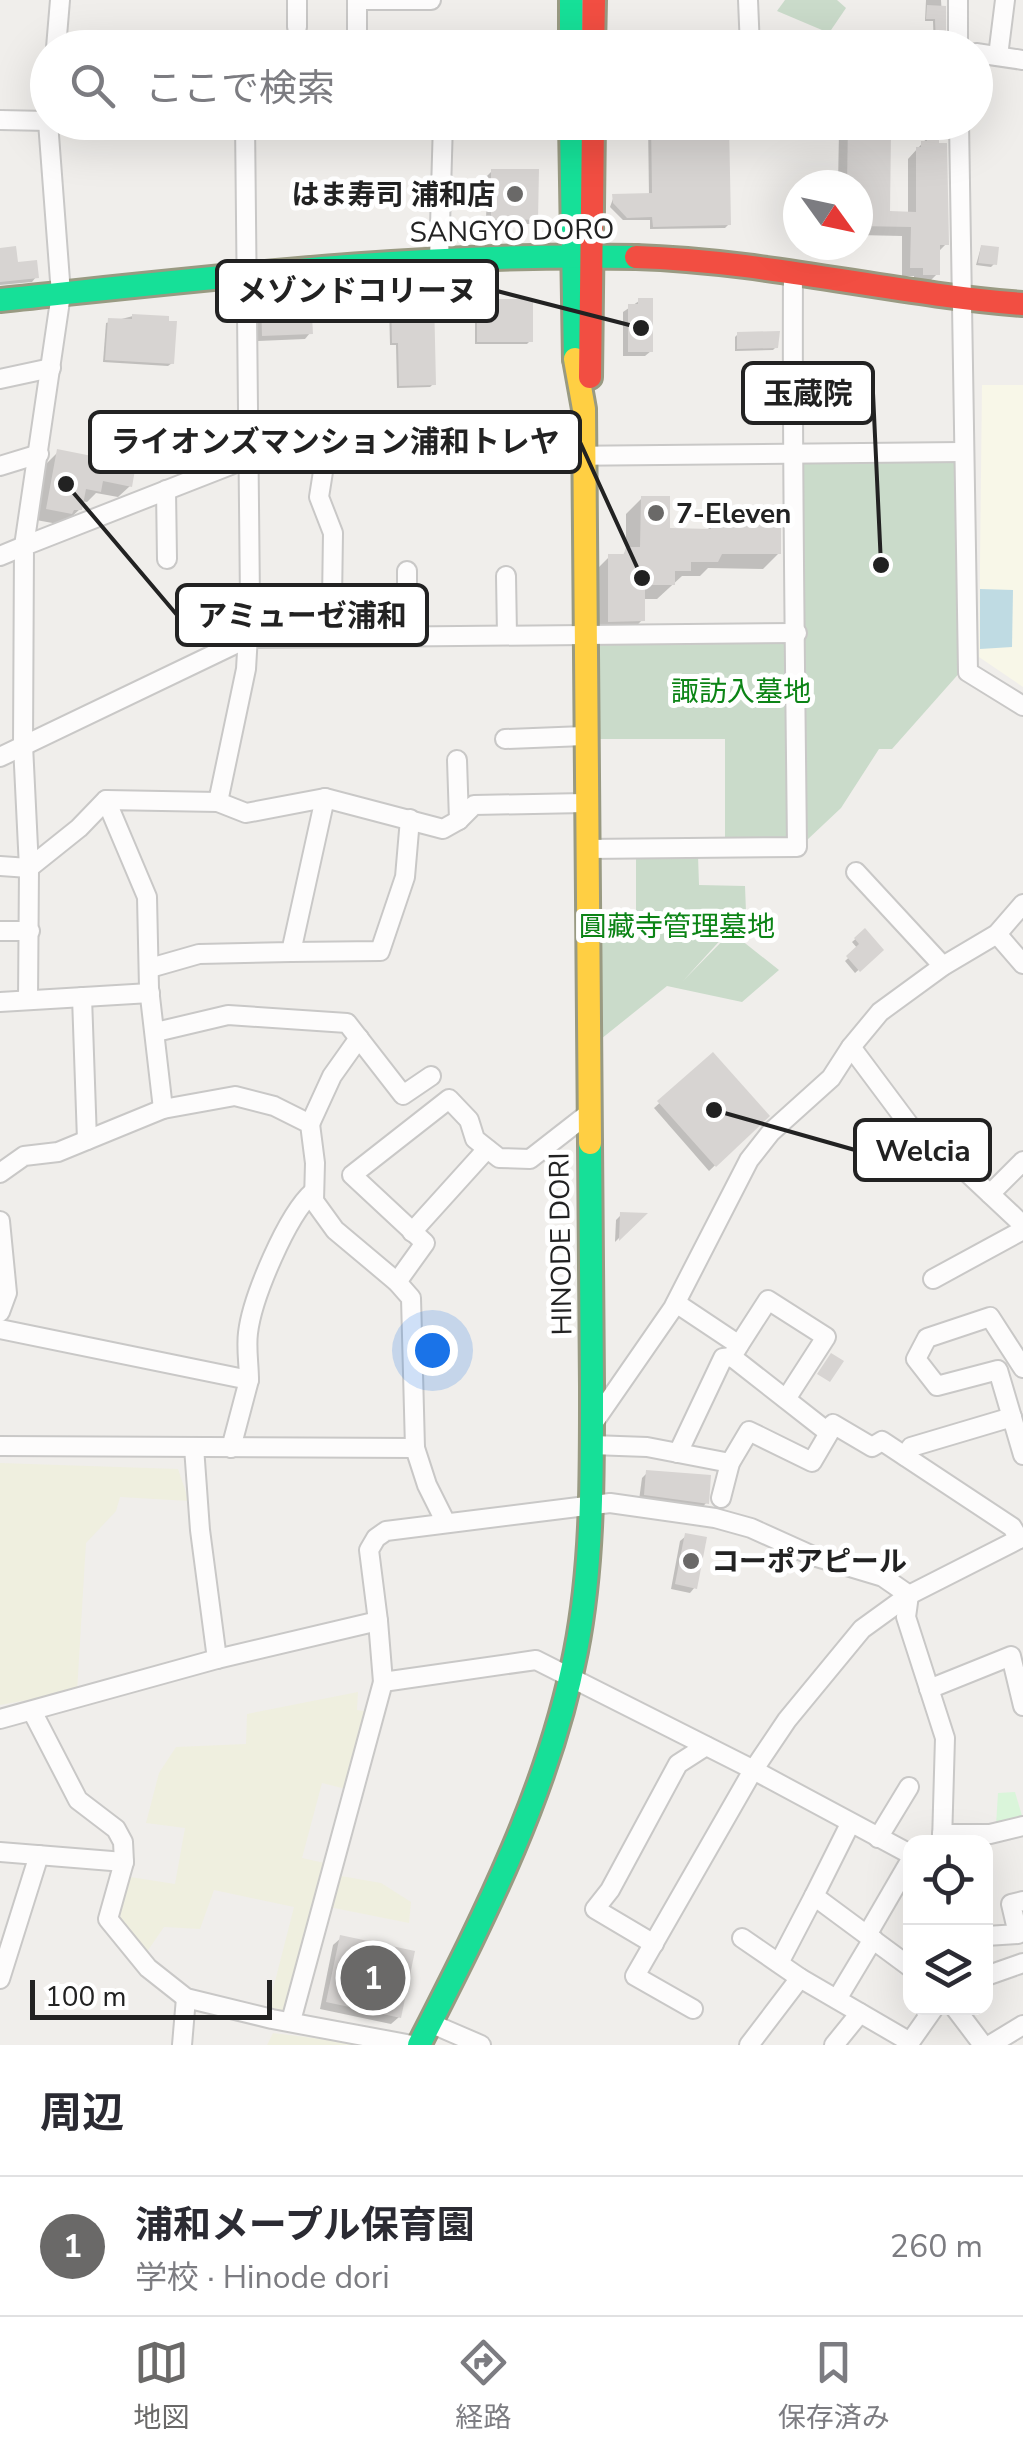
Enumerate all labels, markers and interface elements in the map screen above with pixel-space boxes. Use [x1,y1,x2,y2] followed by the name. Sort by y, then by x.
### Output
[30,30,993,140] search box
[65,58,120,113] icon: search
[145,63,335,114] text: ここで検索
[783,170,873,260] north arrow
[291,176,495,214] place label: はま寿司 浦和店
[504,183,526,205] marker: はま寿司 浦和店
[409,210,615,252] street label: SANGYO DORO
[217,261,497,321] callout: メゾンドコリーヌ
[237,271,477,312] text: メゾンドコリーヌ
[743,363,873,423] callout: 玉蔵院
[763,374,853,415] text: 玉蔵院
[90,412,580,472] callout: ライオンズマンション浦和トレヤ
[110,422,560,463] text: ライオンズマンション浦和トレヤ
[676,495,791,533] place label: 7-Eleven
[645,502,667,524] marker: 7-Eleven
[177,585,427,645] callout: アミューゼ浦和
[197,596,407,637] text: アミューゼ浦和
[671,673,811,711] park label: 諏訪入墓地
[579,908,775,946] park label: 圓藏寺管理墓地
[855,1120,990,1180] callout: Welcia
[875,1131,971,1172] text: Welcia
[540,1152,582,1336] street label: HINODE DORI
[407,1325,458,1376] your location
[711,1543,907,1581] place label: コーポアピール
[680,1550,702,1572] marker: コーポアピール
[903,1835,993,2015] map controls
[903,1835,993,1925] button: locate
[903,1925,993,2015] button: layers
[340,1940,406,2016] pin: 1
[30,1975,272,2020] scale bar
[45,1978,127,2016] text: 100 m
[40,2085,124,2142] text: 周辺
[135,2200,475,2251] text: 浦和メープル保育園
[63,2225,82,2268] text: 1
[890,2225,983,2268] text: 260 m
[135,2256,390,2299] text: 学校 · Hinode dori
[133,2335,189,2437] tab: 地図
[455,2335,512,2437] tab: 経路
[778,2335,890,2437] tab: 保存済み

